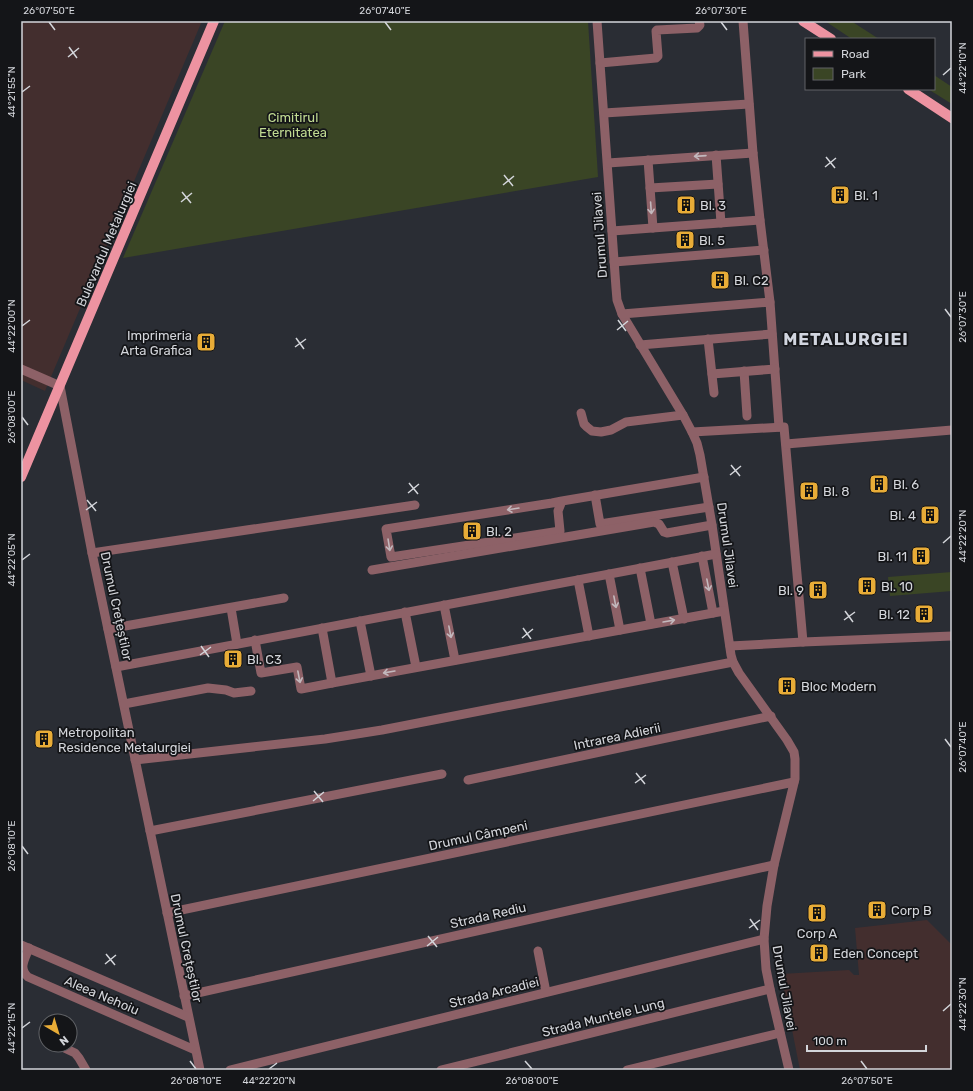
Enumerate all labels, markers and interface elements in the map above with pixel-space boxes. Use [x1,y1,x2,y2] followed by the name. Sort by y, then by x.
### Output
[23,5,75,17] text: 26°07'50"E
[359,5,411,17] text: 26°07'40"E
[695,5,747,17] text: 26°07'30"E
[805,38,935,90] legend
[957,42,969,94] text: 44°22'10"N
[841,47,869,61] text: Road
[6,66,18,118] text: 44°21'55"N
[841,67,867,81] text: Park
[259,110,327,140] park label: Cimitirul Eternitatea
[694,153,707,160] one-way arrow
[73,179,141,309] street label: Bulevardul Metalurgiei
[829,184,851,206] building icon: Bl. 1
[854,188,878,203] place label: Bl. 1
[589,191,610,279] street label: Drumul Jilavei
[675,194,697,216] building icon: Bl. 3
[700,198,726,213] place label: Bl. 3
[648,201,655,214] one-way arrow
[674,229,696,251] building icon: Bl. 5
[699,233,725,248] place label: Bl. 5
[709,269,731,291] building icon: Bl. C2
[734,273,769,288] place label: Bl. C2
[957,291,969,343] text: 26°07'30"E
[6,299,18,353] text: 44°22'00"N
[121,328,192,358] place label: Imprimeria Arta Grafica
[783,329,909,349] district label: METALURGIEI
[195,331,217,353] building icon: Imprimeria Arta Grafica
[6,390,18,444] text: 26°08'00"E
[868,473,890,495] building icon: Bl. 6
[893,477,919,492] place label: Bl. 6
[798,480,820,502] building icon: Bl. 8
[823,484,850,499] place label: Bl. 8
[714,501,741,589] street label: Drumul Jilavei
[919,504,941,526] building icon: Bl. 4
[507,505,520,513] one-way arrow
[890,508,916,523] place label: Bl. 4
[957,509,969,563] text: 44°22'20"N
[461,520,483,542] building icon: Bl. 2
[486,524,512,539] place label: Bl. 2
[6,533,18,587] text: 44°22'05"N
[385,538,393,551] one-way arrow
[910,545,932,567] building icon: Bl. 11
[878,549,907,564] place label: Bl. 11
[98,550,135,662] street label: Drumul Crețeștilor
[856,575,878,597] building icon: Bl. 10
[704,578,712,591] one-way arrow
[807,579,829,601] building icon: Bl. 9
[881,579,913,594] place label: Bl. 10
[778,583,804,598] place label: Bl. 9
[611,595,619,608] one-way arrow
[913,603,935,625] building icon: Bl. 12
[879,607,910,622] place label: Bl. 12
[662,617,675,625] one-way arrow
[446,626,454,639] one-way arrow
[222,648,244,670] building icon: Bl. C3
[247,652,282,667] place label: Bl. C3
[383,668,396,676] one-way arrow
[295,670,303,683] one-way arrow
[776,675,798,697] building icon: Bloc Modern
[801,679,876,694] place label: Bloc Modern
[572,720,662,753] street label: Intrarea Adierii
[957,721,969,773] text: 26°07'40"E
[58,725,191,756] place label: Metropolitan Residence Metalurgiei
[33,728,55,750] building icon: Metropolitan Residence Metalurgiei
[427,818,529,853] street label: Drumul Câmpeni
[6,820,18,872] text: 26°08'10"E
[168,892,205,1004] street label: Drumul Crețeștilor
[449,899,528,932] street label: Strada Rediu
[866,899,888,921] building icon: Corp B
[806,902,828,924] building icon: Corp A
[891,903,932,918] place label: Corp B
[797,926,837,941] place label: Corp A
[808,942,830,964] building icon: Eden Concept
[770,944,799,1032] street label: Drumul Jilavei
[833,946,918,961] place label: Eden Concept
[62,973,141,1018] street label: Aleea Nehoiu
[448,974,541,1011] street label: Strada Arcadiei
[957,977,969,1031] text: 44°22'30"N
[540,995,666,1041] street label: Strada Muntele Lung
[6,1002,18,1054] text: 44°22'15"N
[38,1013,78,1053] north arrow
[807,1027,926,1053] scale bar
[57,1033,71,1048] text: N
[813,1034,847,1048] text: 100 m
[170,1075,222,1087] text: 26°08'10"E
[242,1075,296,1087] text: 44°22'20"N
[505,1075,559,1087] text: 26°08'00"E
[841,1075,893,1087] text: 26°07'50"E

